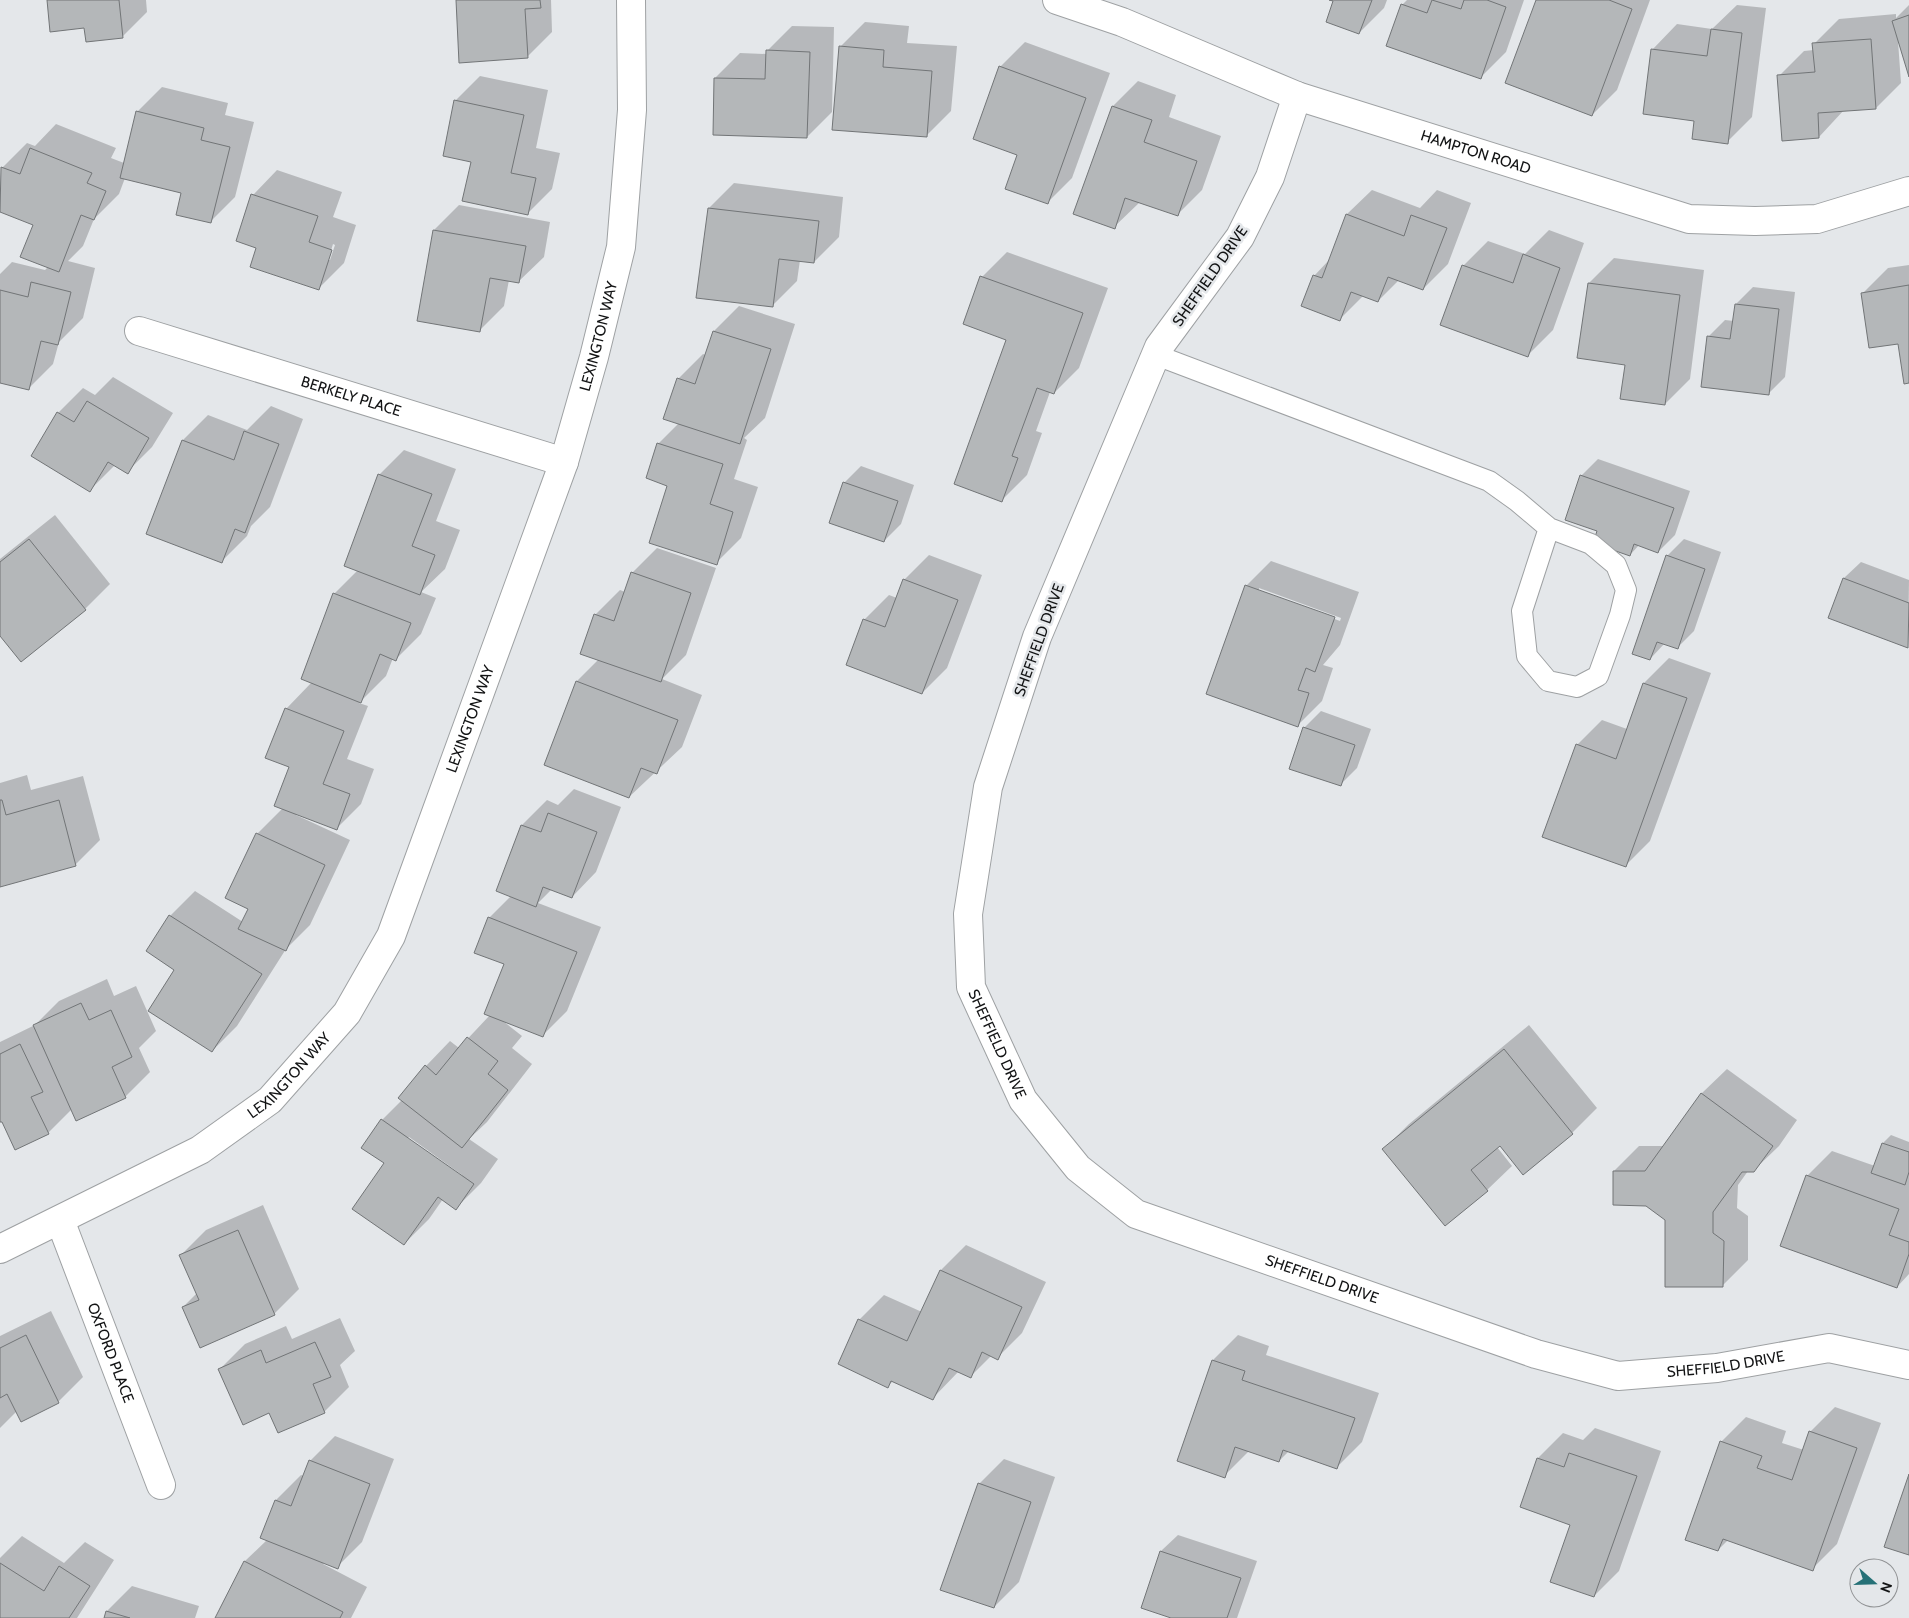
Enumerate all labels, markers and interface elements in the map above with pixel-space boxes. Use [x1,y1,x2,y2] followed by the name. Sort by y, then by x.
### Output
[1419,126,1533,178] street label: HAMPTON ROAD
[1169,222,1251,330] street label: SHEFFIELD DRIVE
[576,279,621,393] street label: LEXINGTON WAY
[299,372,403,420] street label: BERKELY PLACE
[1010,581,1068,699] street label: SHEFFIELD DRIVE
[442,663,498,775] street label: LEXINGTON WAY
[964,987,1030,1102] street label: SHEFFIELD DRIVE
[244,1028,335,1122] street label: LEXINGTON WAY
[1263,1251,1381,1307] street label: SHEFFIELD DRIVE
[83,1300,138,1405] street label: OXFORD PLACE
[1666,1347,1786,1381] street label: SHEFFIELD DRIVE
[1849,1558,1899,1608] north arrow
[1876,1580,1896,1595] text: N

